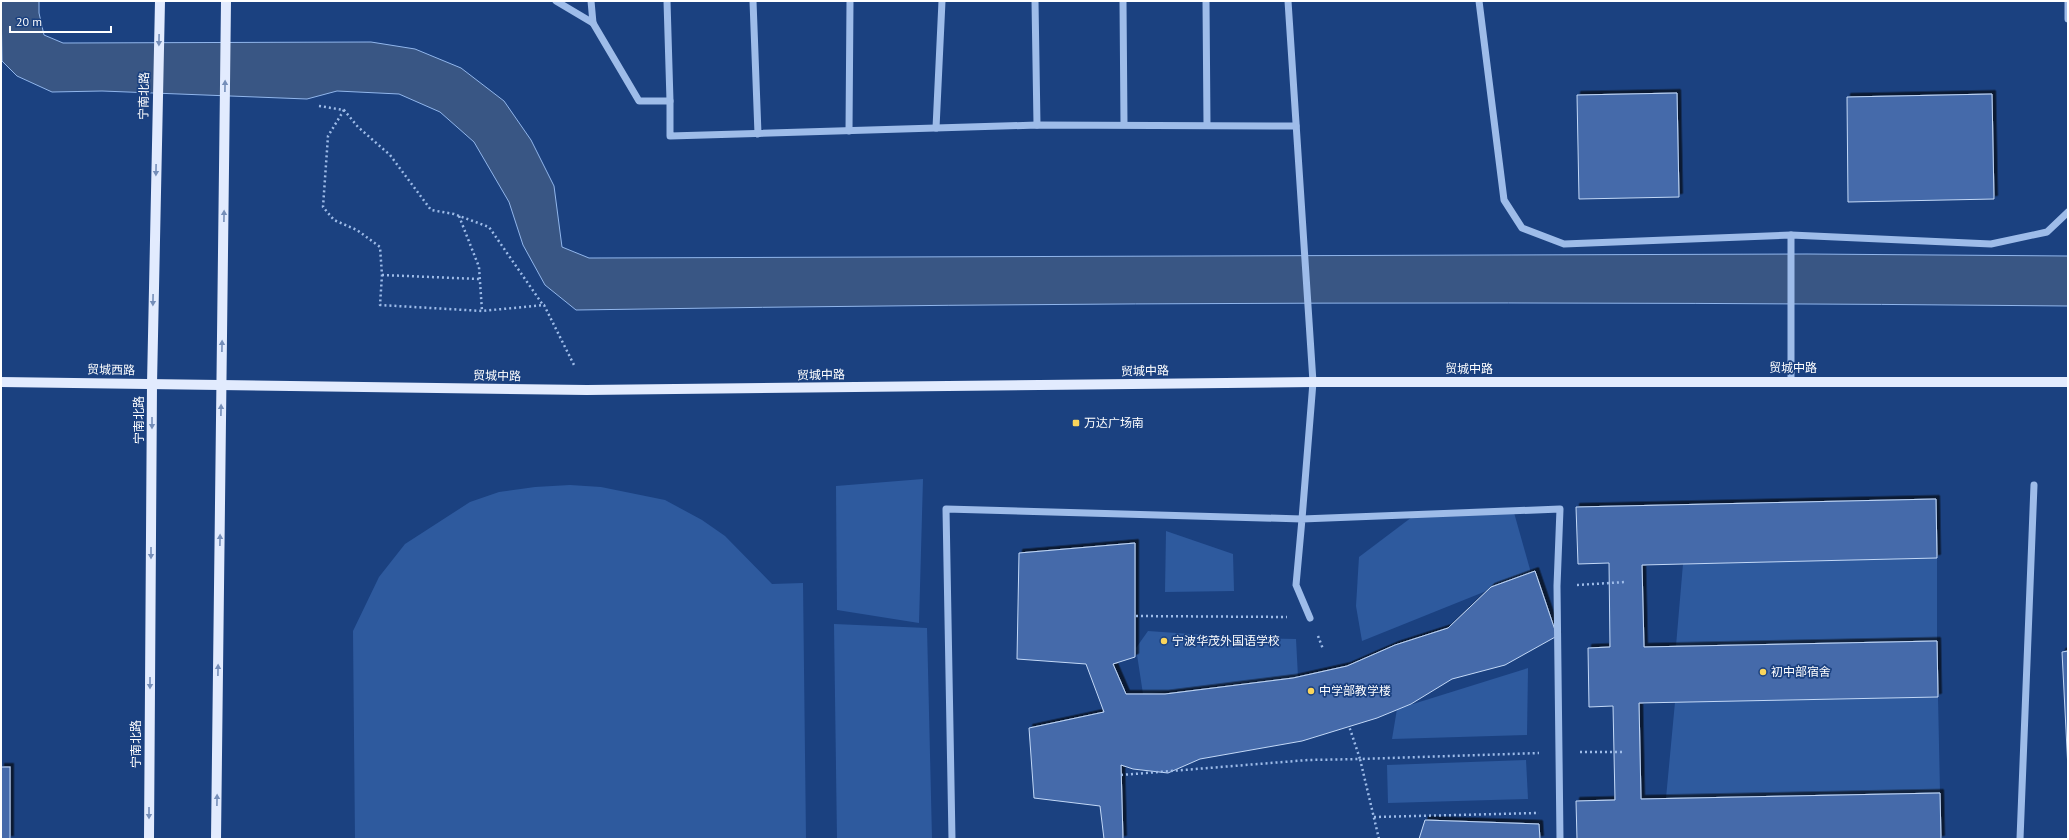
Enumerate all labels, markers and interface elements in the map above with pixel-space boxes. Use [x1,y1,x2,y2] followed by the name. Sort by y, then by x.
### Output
[10,8,111,34] scale bar
[16,14,42,29] text: 20 m
[156,34,162,47] one-way arrow
[136,72,151,120] street label: 宁南北路
[222,79,228,92] one-way arrow
[152,164,159,176] one-way arrow
[220,210,227,222] one-way arrow
[150,294,156,307] one-way arrow
[219,339,225,352] one-way arrow
[1769,360,1817,375] street label: 贸城中路
[1445,361,1493,376] street label: 贸城中路
[87,362,135,377] street label: 贸城西路
[1121,363,1169,378] street label: 贸城中路
[797,367,845,382] street label: 贸城中路
[473,368,521,383] street label: 贸城中路
[131,396,146,444] street label: 宁南北路
[218,403,224,416] one-way arrow
[1084,415,1144,430] place label: 万达广场南
[148,417,155,429] one-way arrow
[1071,418,1081,428] marker: 万达广场南
[217,533,223,546] one-way arrow
[148,547,154,560] one-way arrow
[1172,633,1280,648] place label: 宁波华茂外国语学校
[1159,636,1169,646] marker: 宁波华茂外国语学校
[215,663,221,676] one-way arrow
[1771,664,1831,679] place label: 初中部宿舍
[1758,667,1768,677] marker: 初中部宿舍
[147,677,153,690] one-way arrow
[1319,683,1391,698] place label: 中学部教学楼
[1306,686,1316,696] marker: 中学部教学楼
[128,720,143,768] street label: 宁南北路
[214,793,220,806] one-way arrow
[146,807,152,820] one-way arrow

